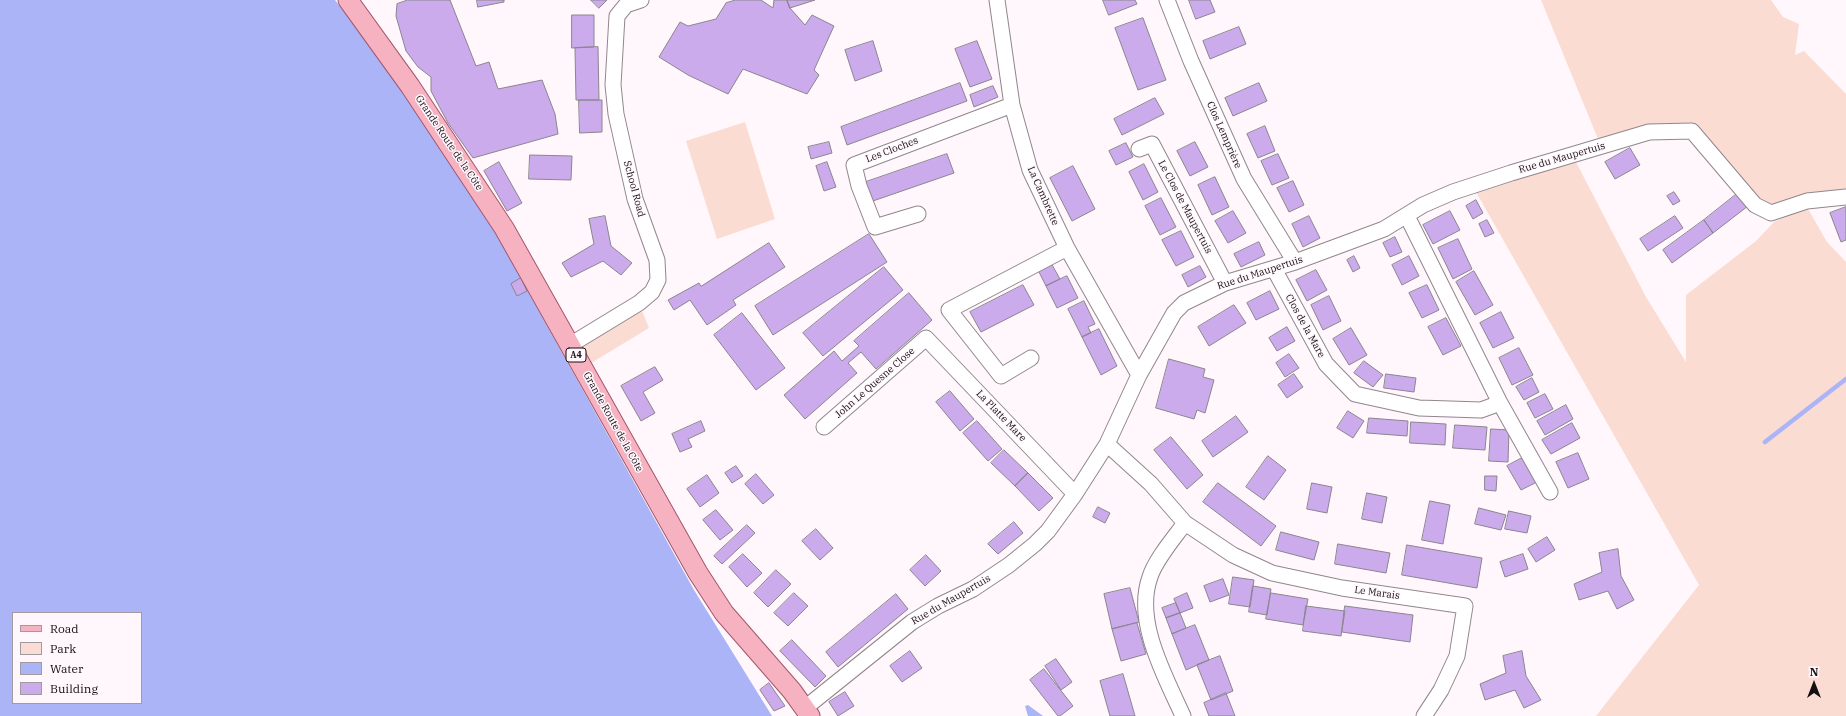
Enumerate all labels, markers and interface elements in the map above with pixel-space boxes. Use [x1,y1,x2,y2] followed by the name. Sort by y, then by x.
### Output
[413,93,485,193] street label: Grande Route de la Côte
[1204,100,1244,170] street label: Clos Lemprière
[864,134,920,166] street label: Les Cloches
[1517,140,1607,176] street label: Rue du Maupertuis
[1155,158,1215,256] street label: Le Clos de Maupertuis
[621,160,647,218] street label: School Road
[1025,165,1061,227] street label: La Cambrette
[1216,253,1304,293] street label: Rue du Maupertuis
[1283,292,1327,360] street label: Clos de la Mare
[833,345,917,421] street label: John Le Quesne Close
[566,348,586,362] road number: A4
[581,370,645,474] street label: Grande Route de la Côte
[973,388,1029,444] street label: La Platte Mare
[909,572,993,628] street label: Rue du Maupertuis
[1354,584,1400,602] street label: Le Marais
[12,612,142,704] legend
[50,621,79,636] text: Road
[50,641,76,656] text: Park
[50,661,83,676] text: Water
[1794,664,1834,704] north arrow
[1810,665,1818,679] text: N
[50,681,98,696] text: Building

